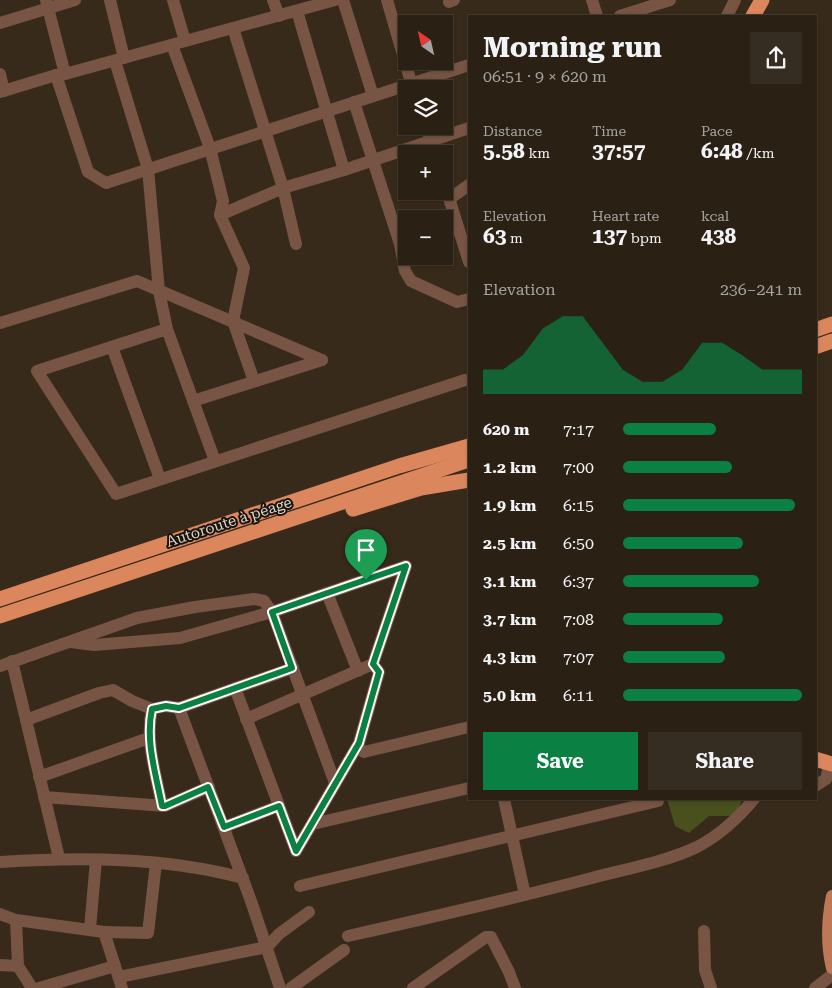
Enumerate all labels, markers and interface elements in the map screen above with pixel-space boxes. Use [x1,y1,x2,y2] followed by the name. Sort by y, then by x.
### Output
[398,15,452,70] north arrow
[398,15,453,265] map controls
[483,31,662,64] text: Morning run
[750,32,802,84] button: share
[483,67,607,86] text: 06:51 · 9 × 620 m
[398,80,453,135] button: layers
[483,123,542,139] text: Distance
[592,123,626,139] text: Time
[701,123,733,139] text: Pace
[483,139,525,163] text: 5.58
[592,139,646,163] text: 37:57
[701,139,743,163] text: 6:48
[398,145,453,200] button: +
[525,145,550,161] text: km
[743,145,775,161] text: /km
[483,208,546,224] text: Elevation
[592,208,659,224] text: Heart rate
[701,208,729,224] text: kcal
[398,210,453,265] button: −
[483,224,507,248] text: 63
[592,224,627,248] text: 137
[701,224,736,248] text: 438
[507,230,523,246] text: m
[627,230,662,246] text: bpm
[483,280,556,299] text: Elevation
[720,280,802,299] text: 236–241 m
[483,420,529,439] text: 620 m
[563,420,594,439] text: 7:17
[483,458,536,477] text: 1.2 km
[563,458,594,477] text: 7:00
[164,493,294,551] street label: Autoroute à péage
[483,496,536,515] text: 1.9 km
[563,496,594,515] text: 6:15
[345,529,387,580] pin
[483,534,536,553] text: 2.5 km
[563,534,594,553] text: 6:50
[352,536,380,564] icon: arrive
[483,572,536,591] text: 3.1 km
[563,572,594,591] text: 6:37
[483,610,536,629] text: 3.7 km
[563,610,594,629] text: 7:08
[483,648,536,667] text: 4.3 km
[563,648,594,667] text: 7:07
[483,686,536,705] text: 5.0 km
[563,686,594,705] text: 6:11
[483,732,638,790] button: Save
[648,732,802,790] button: Share

